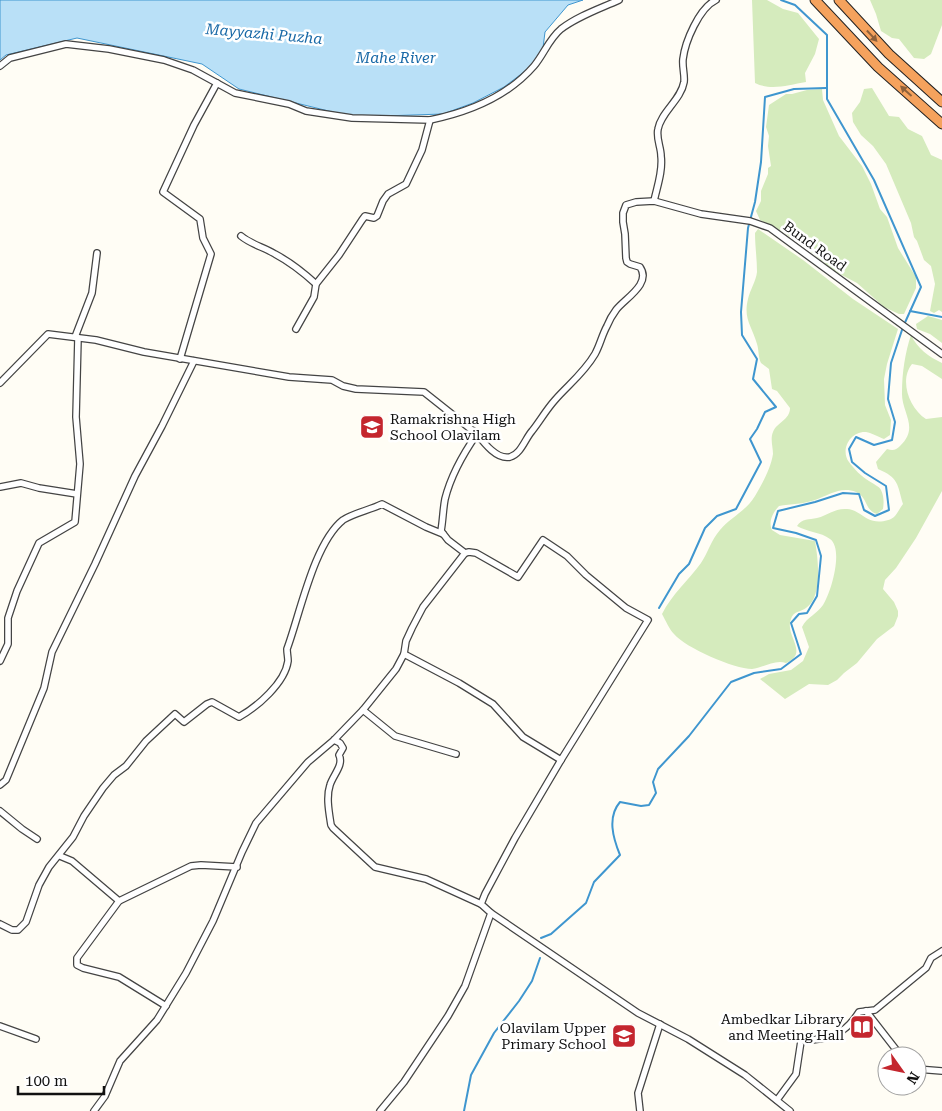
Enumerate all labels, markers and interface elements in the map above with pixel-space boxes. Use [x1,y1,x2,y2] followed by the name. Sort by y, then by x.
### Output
[204,20,323,48] water label: Mayyazhi Puzha
[866,29,878,41] one-way arrow
[355,49,437,67] water label: Mahe River
[899,86,912,97] one-way arrow
[780,218,850,274] street label: Bund Road
[390,411,516,443] place label: Ramakrishna High School Olavilam
[359,414,385,440] school or university icon: Ramakrishna High School Olavilam
[721,1011,845,1043] place label: Ambedkar Library and Meeting Hall
[849,1014,875,1040] library icon: Ambedkar Library and Meeting Hall
[500,1020,607,1052] place label: Olavilam Upper Primary School
[611,1023,637,1049] school or university icon: Olavilam Upper Primary School
[877,1046,927,1096] north arrow
[18,1064,104,1096] scale bar
[903,1069,923,1087] text: N
[25,1072,68,1090] text: 100 m

